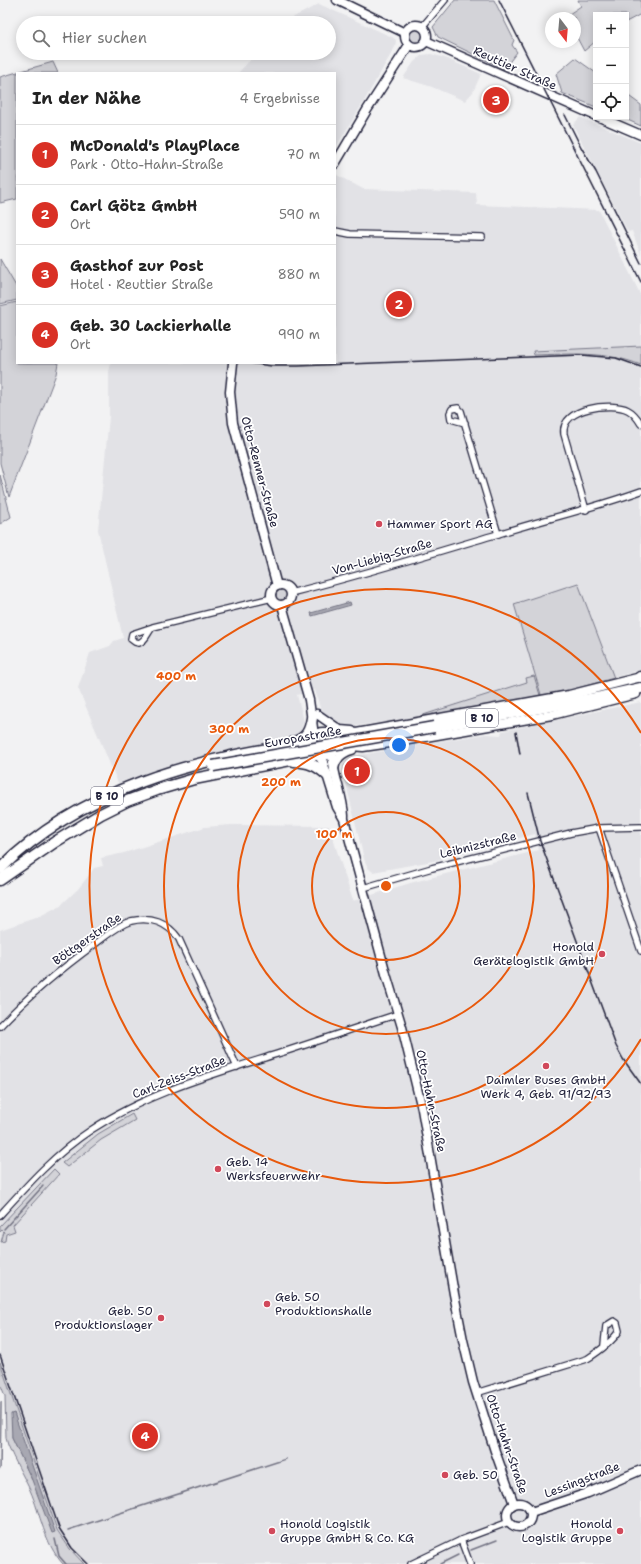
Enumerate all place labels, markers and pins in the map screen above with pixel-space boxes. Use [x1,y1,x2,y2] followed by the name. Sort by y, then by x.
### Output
[483,85,509,115] pin: 3
[386,289,412,319] pin: 2
[387,516,493,532] place label: Hammer Sport AG
[374,519,384,529] marker: Hammer Sport AG
[344,756,370,786] pin: 1
[379,879,393,893] centre of rings
[473,939,594,969] place label: Honold Gerätelogistik GmbH
[597,949,607,959] marker: Honold Gerätelogistik GmbH
[541,1061,551,1071] marker: Daimler Buses GmbH Werk 4, Geb. 91/92/93
[480,1072,612,1102] place label: Daimler Buses GmbH Werk 4, Geb. 91/92/93
[226,1154,321,1184] place label: Geb. 14 Werksfeuerwehr
[213,1164,223,1174] marker: Geb. 14 Werksfeuerwehr
[275,1289,372,1319] place label: Geb. 50 Produktionshalle
[262,1299,272,1309] marker: Geb. 50 Produktionshalle
[54,1303,153,1333] place label: Geb. 50 Produktionslager
[156,1313,166,1323] marker: Geb. 50 Produktionslager
[132,1421,158,1451] pin: 4
[453,1467,498,1483] place label: Geb. 50
[440,1470,450,1480] marker: Geb. 50
[280,1516,414,1546] place label: Honold Logistik Gruppe GmbH & Co. KG
[522,1516,612,1546] place label: Honold Logistik Gruppe
[267,1526,277,1536] marker: Honold Logistik Gruppe GmbH & Co. KG
[615,1526,625,1536] marker: Honold Logistik Gruppe

